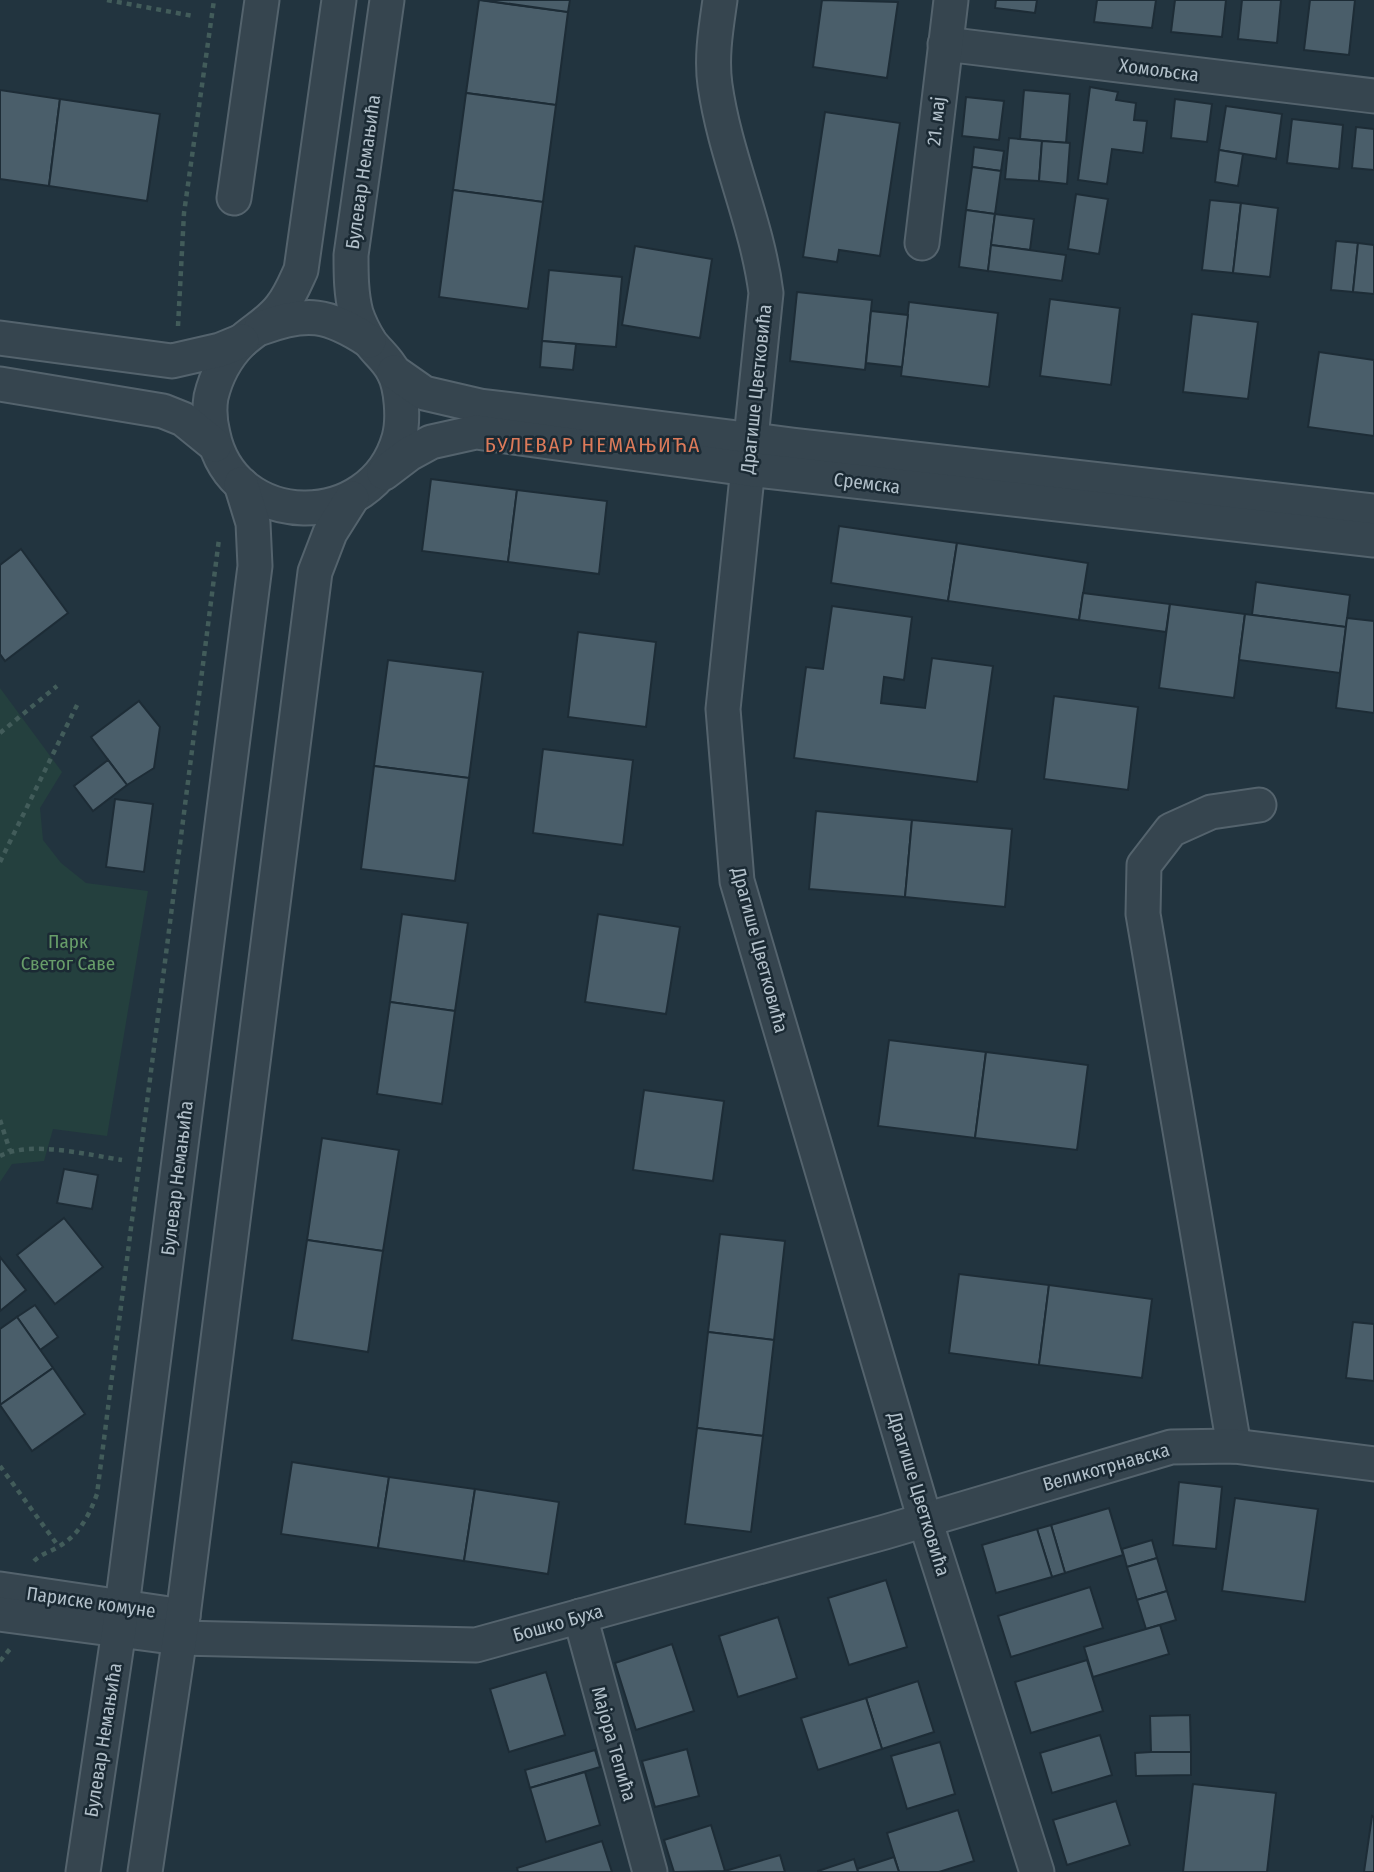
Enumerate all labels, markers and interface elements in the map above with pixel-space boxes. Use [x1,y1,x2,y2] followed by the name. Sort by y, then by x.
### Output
[1118,54,1200,86] street label: Хомољска
[341,93,385,251] street label: Булевар Немањића
[922,95,950,147] street label: 21. мај
[736,303,776,476] street label: Драгише Цветковића
[485,432,701,458] district label: БУЛЕВАР НЕМАЊИЋА
[832,468,902,498] street label: Сремска
[727,864,793,1035] street label: Драгише Цветковића
[21,930,115,975] park label: Парк Светог Саве
[156,1099,198,1257] street label: Булевар Немањића
[883,1408,955,1579] street label: Драгише Цветковића
[1040,1438,1172,1496] street label: Великотрнавска
[25,1582,157,1622] street label: Париске комуне
[510,1599,606,1647] street label: Бошко Буха
[79,1661,127,1819] street label: Булевар Немањића
[587,1684,641,1804] street label: Мајора Тепића

